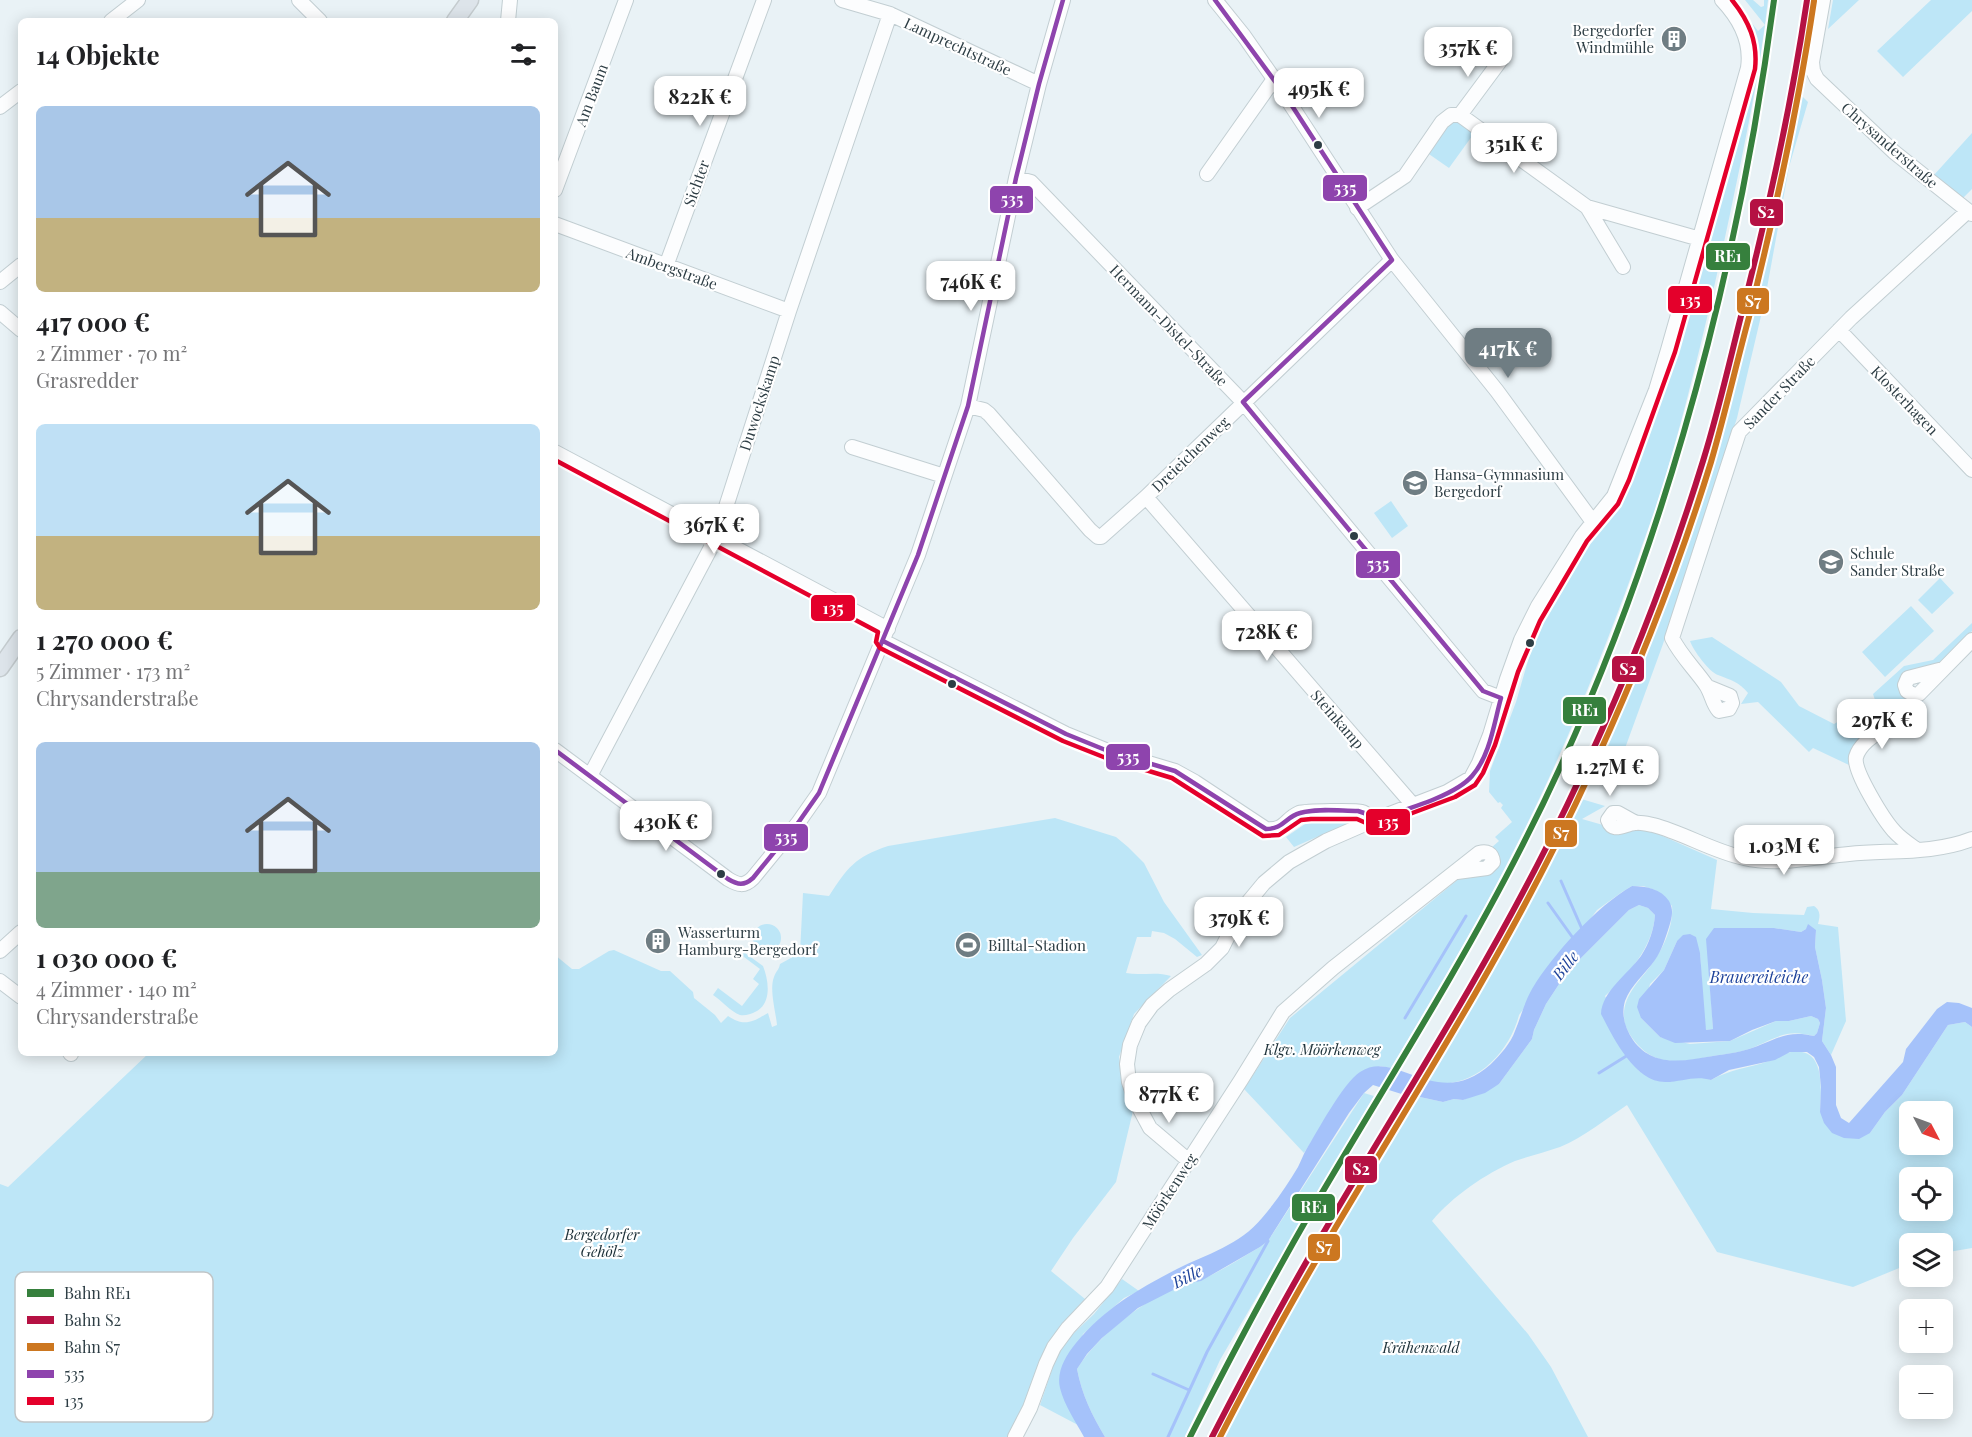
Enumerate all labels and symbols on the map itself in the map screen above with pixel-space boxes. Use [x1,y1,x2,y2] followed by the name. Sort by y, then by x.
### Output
[901,12,1015,80] street label: Lamprechtstraße
[1572,20,1654,57] place label: Bergedorfer Windmühle
[1659,24,1689,54] building icon: Bergedorfer Windmühle
[1419,27,1517,78] pin: 357K €
[570,60,612,130] street label: Am Baum
[1270,68,1368,119] pin: 495K €
[651,76,749,127] pin: 822K €
[1837,97,1943,193] street label: Chrysanderstraße
[1465,123,1563,174] pin: 351K €
[1312,139,1324,151] unlabelled marker
[678,157,714,209] street label: Sichter
[1322,174,1368,202] line badge: 535
[1334,177,1356,198] text: 535
[989,185,1034,214] line badge: 535
[1001,188,1023,209] text: 535
[1749,198,1784,227] line badge: S2
[1757,201,1775,222] text: S2
[623,242,720,294] street label: Ambergstraße
[1705,242,1751,271] line badge: RE1
[1714,245,1742,266] text: RE1
[1106,260,1232,390] street label: Hermann-Distel-Straße
[922,261,1020,312] pin: 746K €
[1667,285,1713,314] line badge: 135
[1736,287,1770,315] line badge: S7
[1679,289,1701,310] text: 135
[1745,290,1762,311] text: S7
[1459,328,1557,379] pin: 417K €
[1739,351,1819,433] street label: Sander Straße
[734,353,784,453] street label: Duwockskamp
[1867,361,1943,439] street label: Klosterhagen
[1147,412,1233,496] street label: Dreieichenweg
[1434,464,1565,501] place label: Hansa-Gymnasium Bergedorf
[1400,468,1430,498] school or university icon: Hansa-Gymnasium Bergedorf
[665,504,763,555] pin: 367K €
[1348,530,1360,542] unlabelled marker
[1850,543,1945,580] place label: Schule Sander Straße
[1816,547,1846,577] school or university icon: Schule Sander Straße
[1355,550,1401,579] line badge: 535
[1367,553,1389,574] text: 535
[810,594,856,622] line badge: 135
[822,597,844,618] text: 135
[1218,611,1316,662] pin: 728K €
[1524,637,1536,649] unlabelled marker
[1611,655,1645,683] line badge: S2
[1619,658,1637,679] text: S2
[946,678,958,690] unlabelled marker
[1307,685,1369,753] street label: Steinkamp
[1562,696,1607,725] line badge: RE1
[1571,699,1599,720] text: RE1
[1833,699,1931,750] pin: 297K €
[1105,743,1151,771] line badge: 535
[1117,746,1139,767] text: 535
[1555,746,1665,797] pin: 1.27M €
[617,801,715,852] pin: 430K €
[1365,808,1411,836] line badge: 135
[1377,811,1399,832] text: 135
[1544,819,1578,848] line badge: S7
[1553,822,1570,843] text: S7
[763,823,809,852] line badge: 535
[1729,825,1839,876] pin: 1.03M €
[775,826,797,847] text: 535
[715,868,727,880] unlabelled marker
[1190,897,1288,948] pin: 379K €
[677,922,818,959] place label: Wasserturm Hamburg-Bergedorf
[643,926,673,956] building icon: Wasserturm Hamburg-Bergedorf
[953,930,983,960] sports icon: Billtal-Stadion
[988,935,1086,955] place label: Billtal-Stadion
[1547,946,1583,984] water label: Bille
[1709,966,1808,987] water label: Brauereiteiche
[1263,1039,1381,1059] park label: Klgv. Möörkenweg
[1120,1073,1218,1124] pin: 877K €
[1899,1101,1953,1155] north arrow
[1137,1149,1201,1233] street label: Möörkenweg
[1344,1155,1378,1184] line badge: S2
[1352,1158,1370,1179] text: S2
[1291,1193,1336,1222] line badge: RE1
[1300,1196,1328,1217] text: RE1
[564,1224,640,1261] park label: Bergedorfer Gehölz
[1307,1233,1341,1262] line badge: S7
[1316,1236,1333,1257] text: S7
[1168,1260,1206,1293] water label: Bille
[15,1272,213,1422] legend
[64,1282,131,1303] text: Bahn RE1
[64,1309,121,1330] text: Bahn S2
[64,1336,121,1357] text: Bahn S7
[1381,1337,1460,1357] park label: Krähenwald
[64,1363,85,1384] text: 535
[64,1390,84,1411] text: 135

